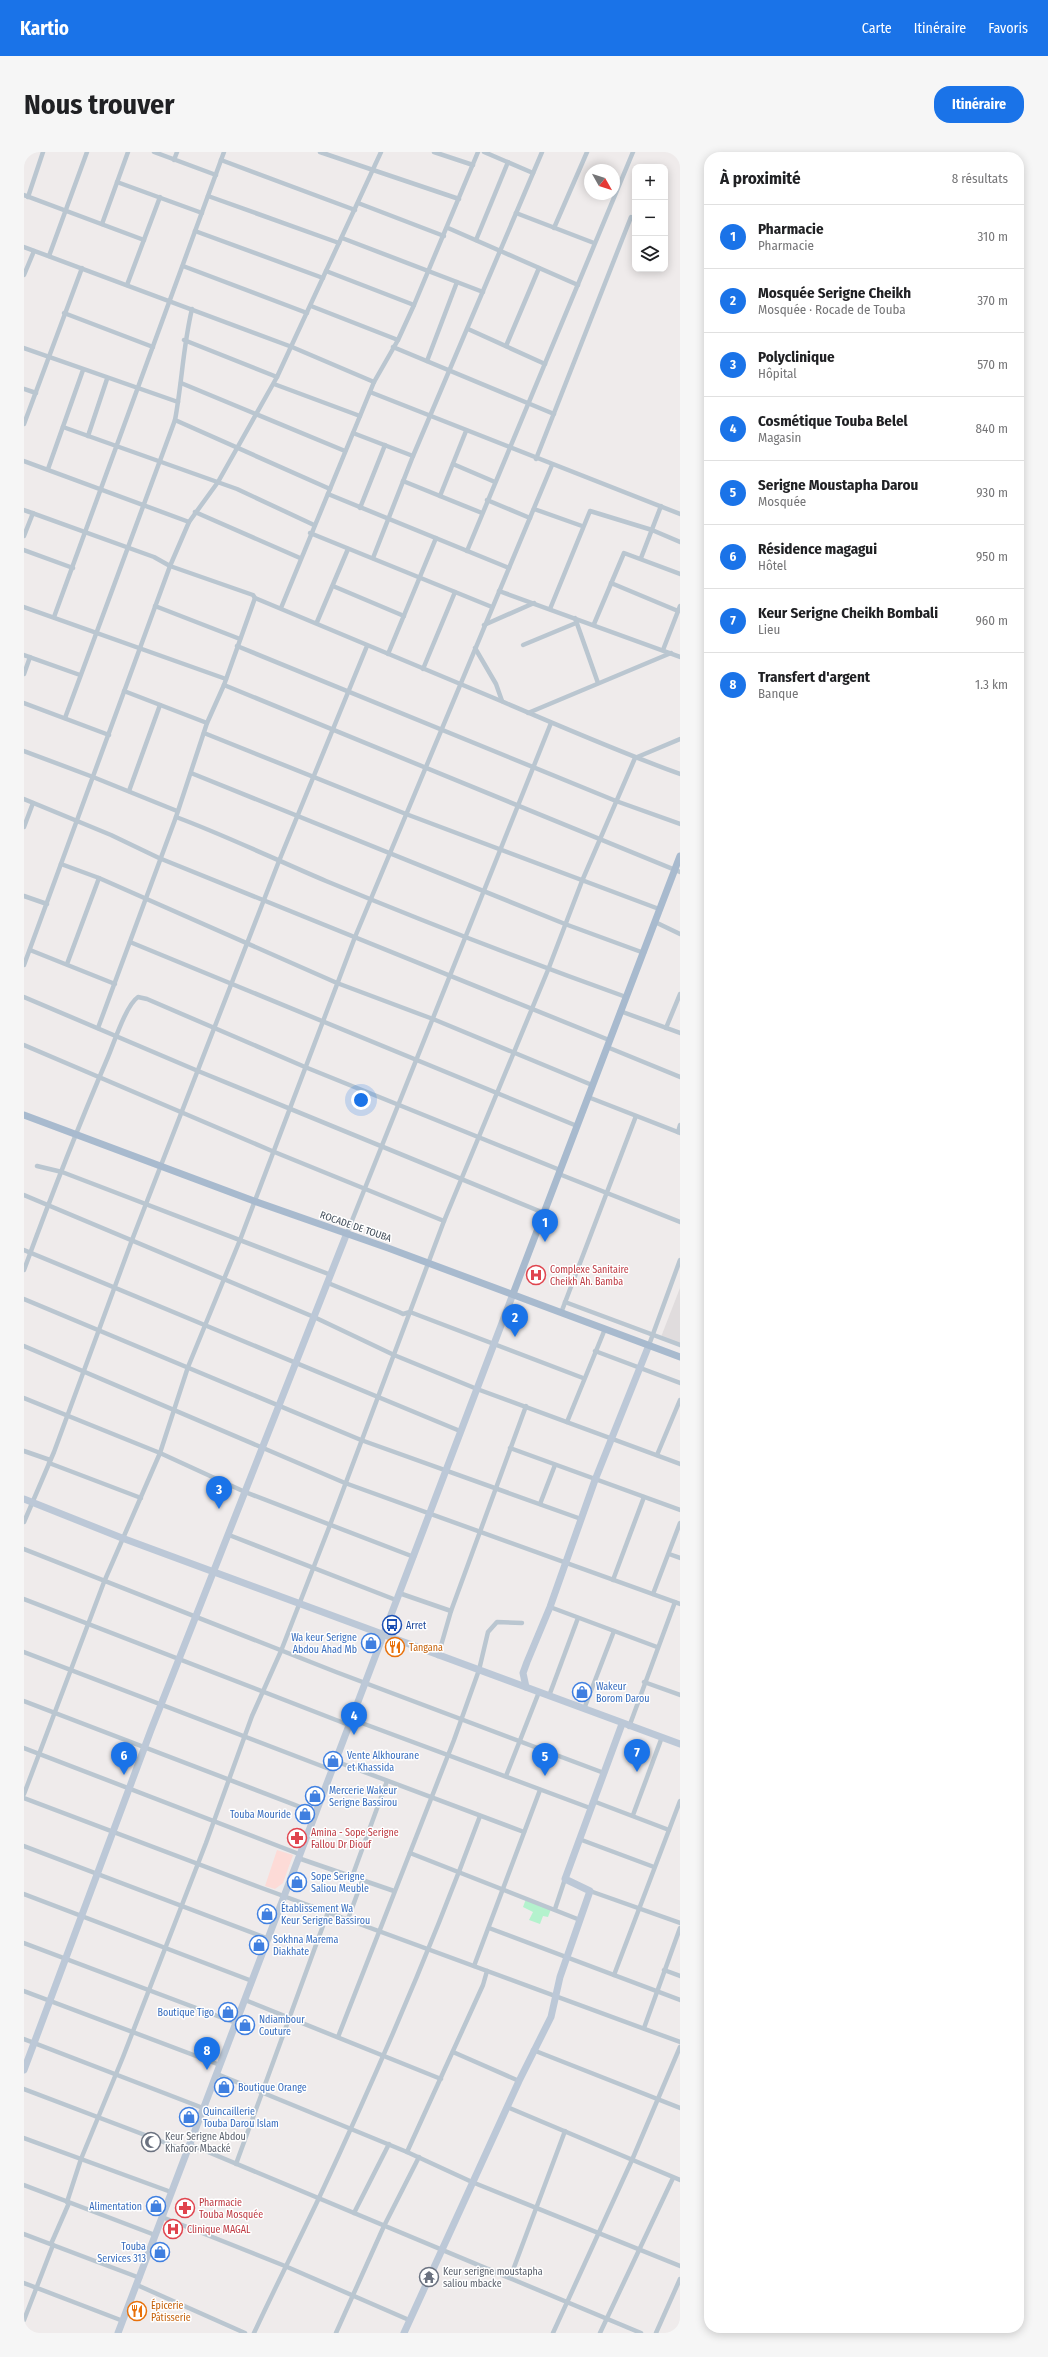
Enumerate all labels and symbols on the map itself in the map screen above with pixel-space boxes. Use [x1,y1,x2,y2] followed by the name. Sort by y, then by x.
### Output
[584,164,620,200] north arrow
[351,1090,371,1110] your location
[318,1209,394,1245] street label: ROCADE DE TOUBA
[532,1209,558,1242] pin: 1
[525,1264,547,1286] hospital icon: Complexe Sanitaire Cheikh Ah. Bamba
[550,1264,629,1288] place label: Complexe Sanitaire Cheikh Ah. Bamba
[502,1304,528,1337] pin: 2
[206,1476,232,1509] pin: 3
[381,1614,403,1636] bus stop icon: Arret
[406,1620,427,1632] place label: Arret
[291,1632,357,1656] place label: Wa keur Serigne Abdou Ahad Mb
[360,1632,382,1654] shop icon: Wa keur Serigne Abdou Ahad Mb
[384,1636,406,1658] restaurant icon: Tangana
[409,1642,443,1654] place label: Tangana
[571,1681,593,1703] shop icon: Wakeur Borom Darou
[596,1681,650,1705] place label: Wakeur Borom Darou
[341,1702,367,1735] pin: 4
[624,1739,650,1772] pin: 7
[111,1742,137,1775] pin: 6
[532,1743,558,1776] pin: 5
[322,1750,344,1772] shop icon: Vente Alkhourane et Khassida
[347,1750,419,1774] place label: Vente Alkhourane et Khassida
[304,1785,326,1807] shop icon: Mercerie Wakeur Serigne Bassirou
[329,1785,397,1809] place label: Mercerie Wakeur Serigne Bassirou
[294,1803,316,1825] shop icon: Touba Mouride
[230,1809,291,1821] place label: Touba Mouride
[286,1827,308,1849] pharmacy icon: Amina - Sope Serigne Fallou Dr Diouf
[311,1827,399,1851] place label: Amina - Sope Serigne Fallou Dr Diouf
[286,1871,308,1893] shop icon: Sope Serigne Saliou Meuble
[311,1871,369,1895] place label: Sope Serigne Saliou Meuble
[281,1901,370,1927] place label: Établissement Wa Keur Serigne Bassirou
[256,1903,278,1925] shop icon: Établissement Wa Keur Serigne Bassirou
[248,1934,270,1956] shop icon: Sokhna Marema Diakhate
[273,1934,339,1958] place label: Sokhna Marema Diakhate
[217,2001,239,2023] shop icon: Boutique Tigo
[157,2007,214,2019] place label: Boutique Tigo
[234,2014,256,2036] shop icon: Ndiambour Couture
[259,2014,305,2038] place label: Ndiambour Couture
[194,2037,220,2070] pin: 8
[213,2076,235,2098] shop icon: Boutique Orange
[238,2082,307,2094] place label: Boutique Orange
[178,2106,200,2128] shop icon: Quincaillerie Touba Darou Islam
[203,2106,279,2130] place label: Quincaillerie Touba Darou Islam
[140,2131,162,2153] mosque icon: Keur Serigne Abdou Khafoor Mbacké
[165,2131,246,2155] place label: Keur Serigne Abdou Khafoor Mbacké
[145,2195,167,2217] shop icon: Alimentation
[174,2197,196,2219] pharmacy icon: Pharmacie Touba Mosquée
[199,2197,263,2221] place label: Pharmacie Touba Mosquée
[89,2201,142,2213] place label: Alimentation
[162,2218,184,2240] hospital icon: Clinique MAGAL
[187,2224,251,2236] place label: Clinique MAGAL
[97,2241,146,2265] place label: Touba Services 313
[149,2241,171,2263] shop icon: Touba Services 313
[418,2266,440,2288] temple icon: Keur serigne moustapha saliou mbacke
[443,2266,543,2290] place label: Keur serigne moustapha saliou mbacke
[151,2298,191,2324] place label: Épicerie Pâtisserie
[126,2300,148,2322] restaurant icon: Épicerie Pâtisserie

